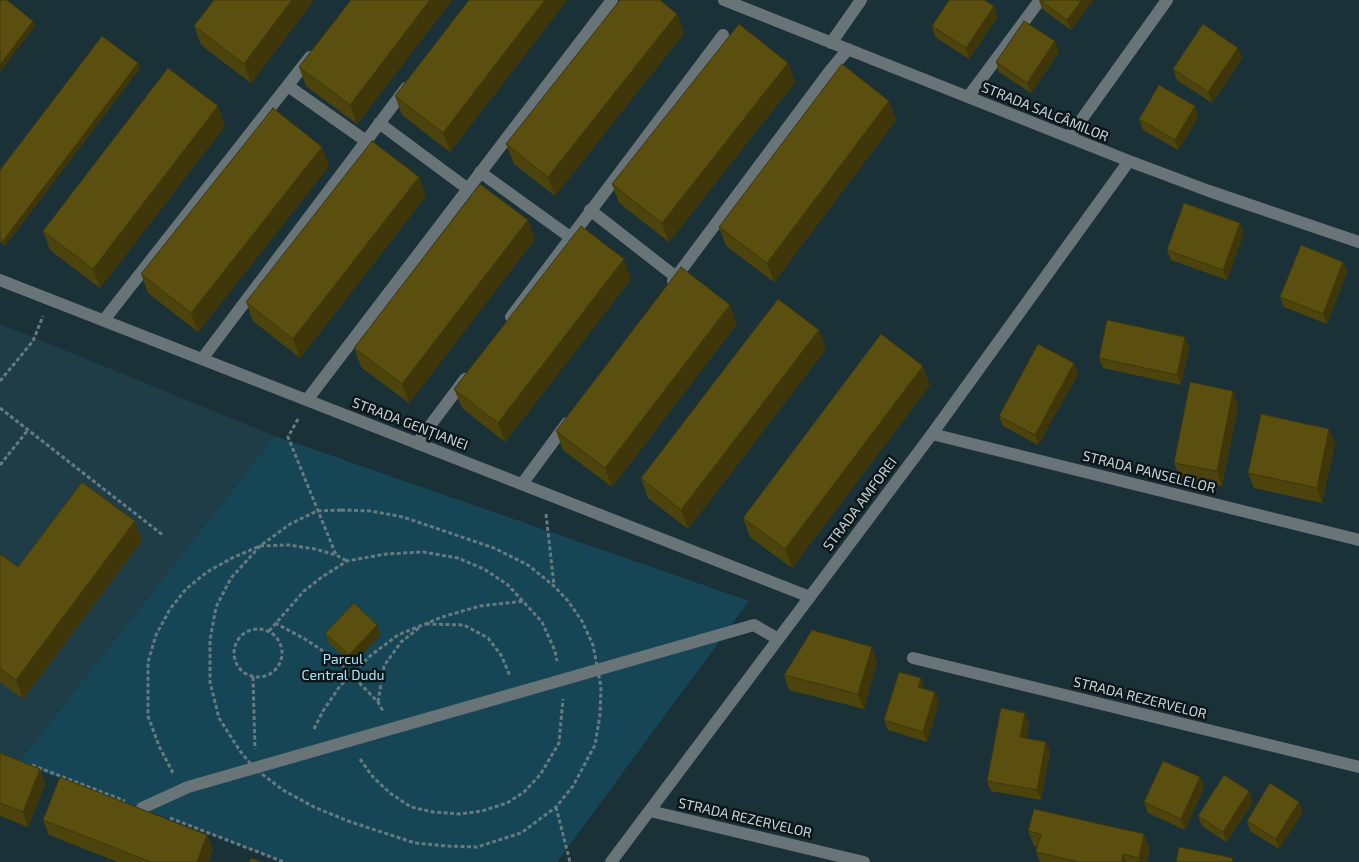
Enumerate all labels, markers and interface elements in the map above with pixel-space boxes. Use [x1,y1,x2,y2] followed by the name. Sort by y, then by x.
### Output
[979,79,1111,145] street label: STRADA SALCÂMILOR
[350,394,470,454] street label: STRADA GENȚIANEI
[1081,447,1217,497] street label: STRADA PANSELELOR
[819,454,901,554] street label: STRADA AMFOREI
[302,651,384,684] park label: Parcul Central Dudu
[1072,673,1208,723] street label: STRADA REZERVELOR
[677,794,813,842] street label: STRADA REZERVELOR

